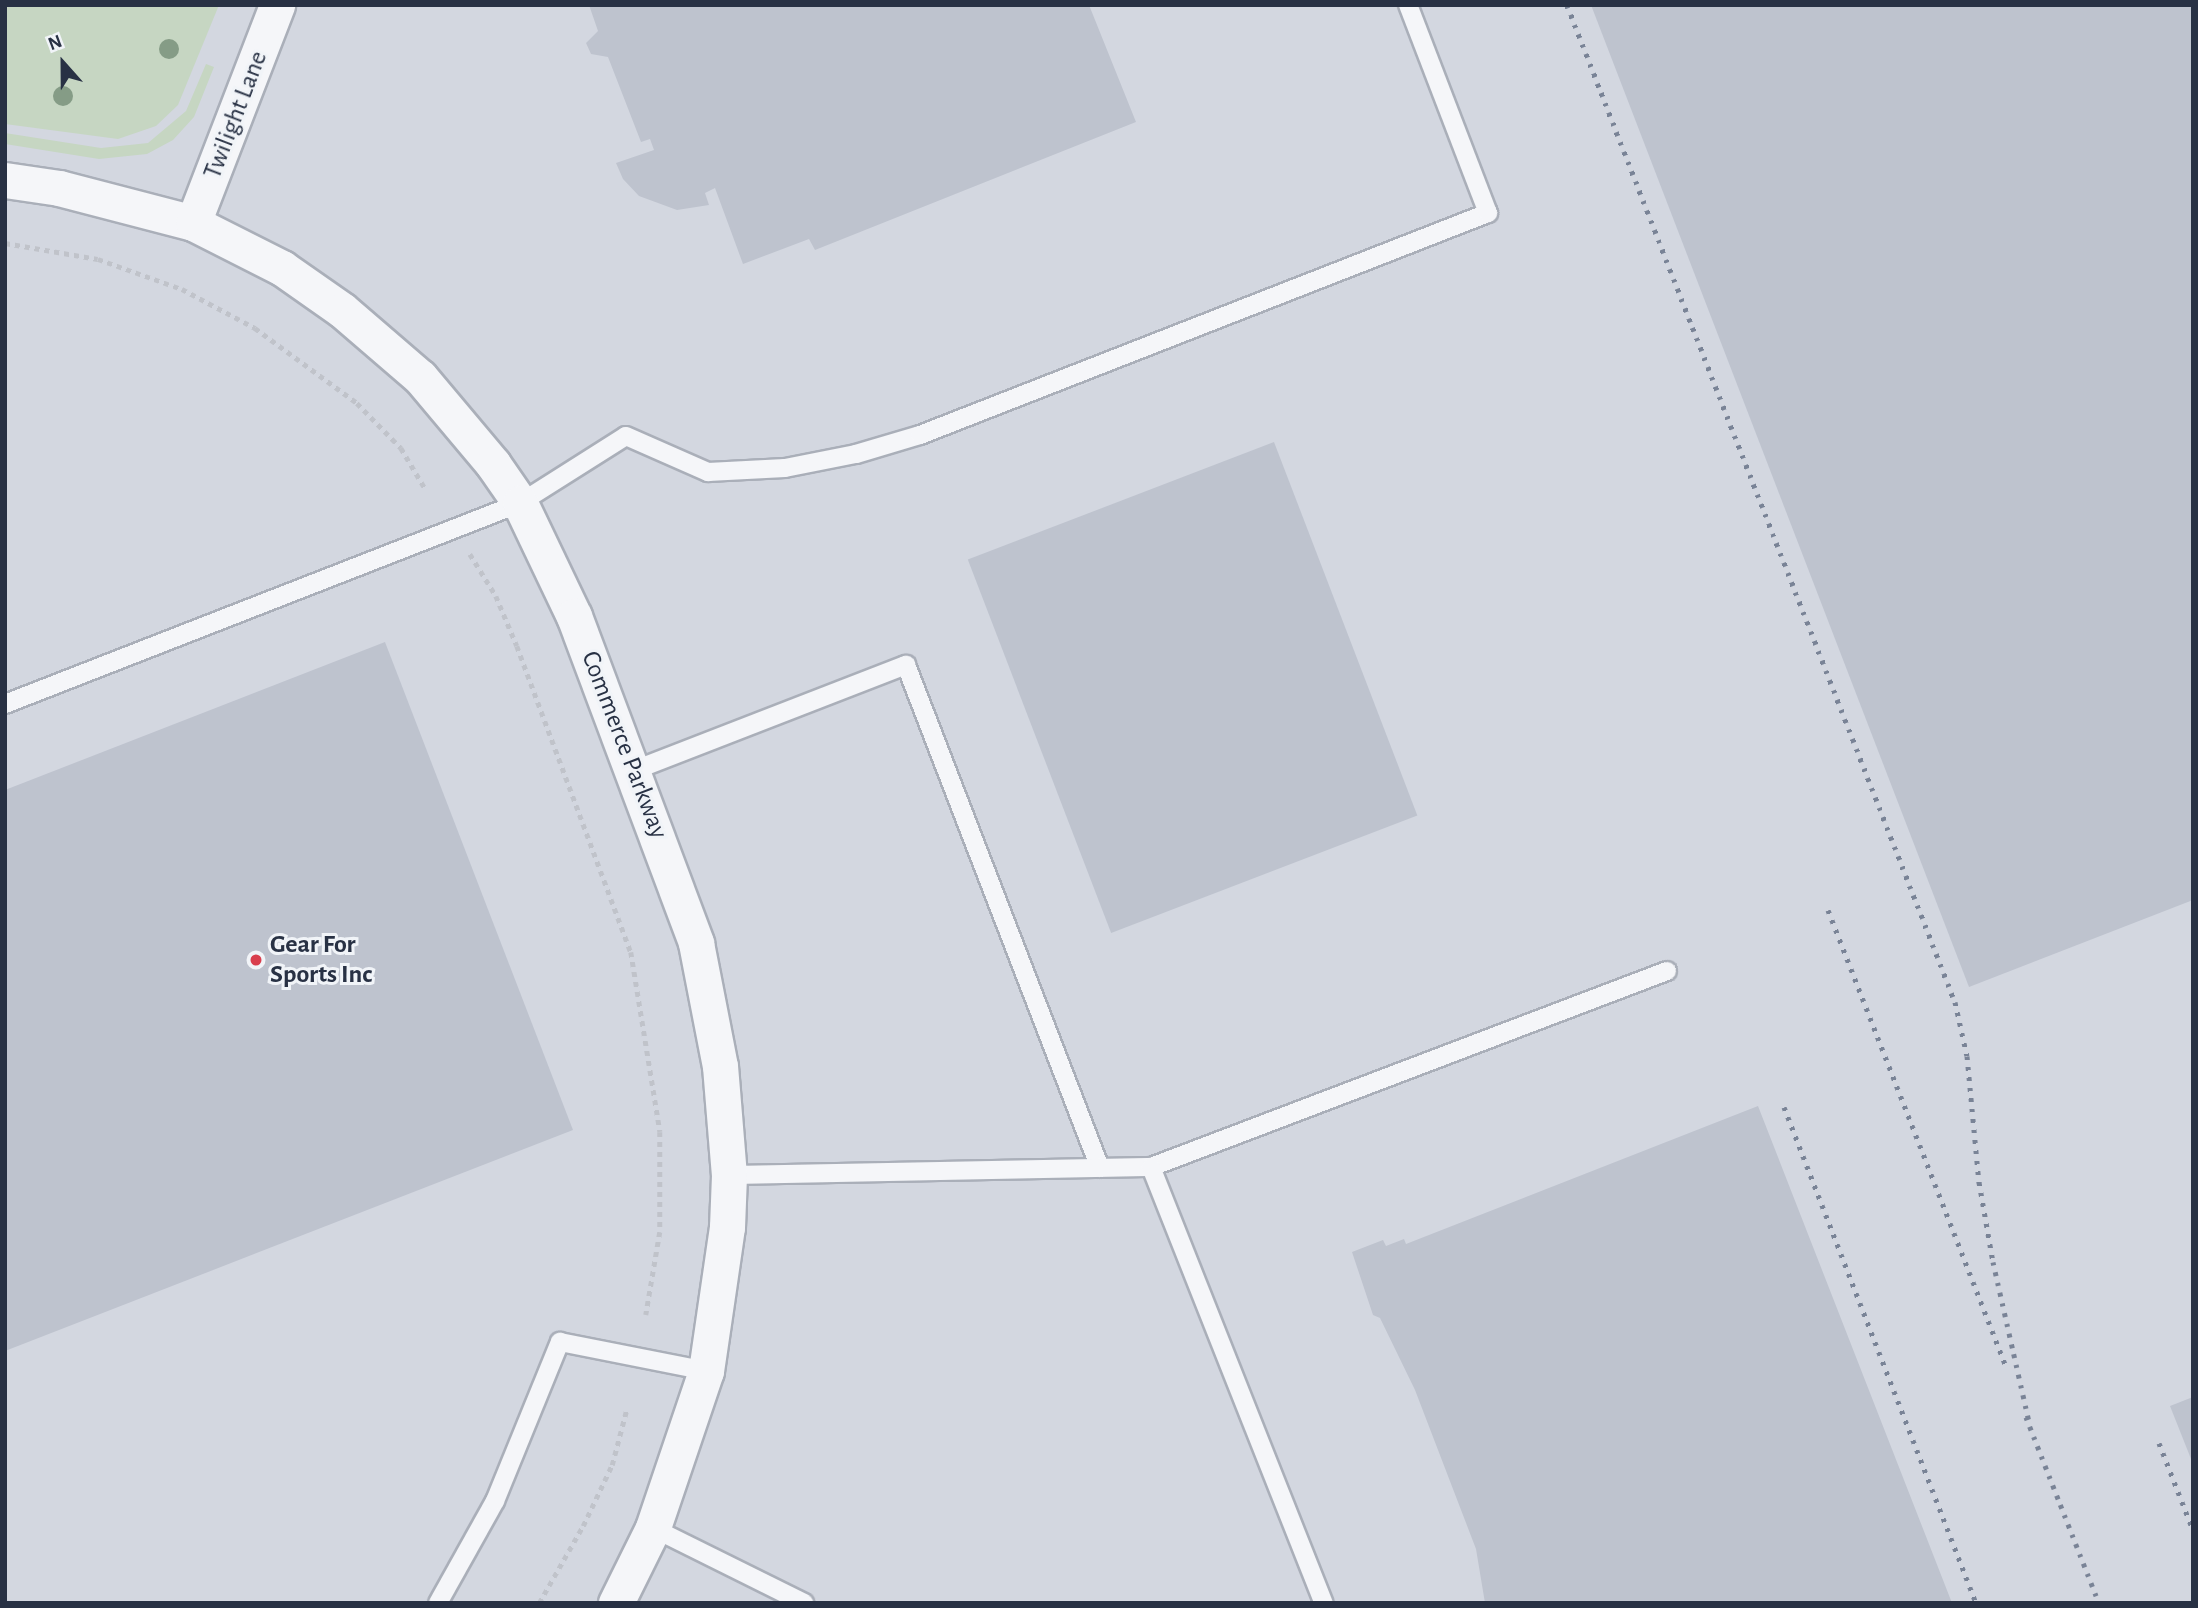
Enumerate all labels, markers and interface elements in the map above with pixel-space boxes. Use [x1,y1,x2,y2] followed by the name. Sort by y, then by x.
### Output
[28,28,98,98] north arrow
[46,32,65,54] text: N
[197,47,275,183] street label: Twilight Lane
[574,647,674,843] street label: Commerce Parkway
[270,929,372,990] place label: Gear For Sports Inc
[248,952,264,968] marker: Gear For Sports Inc

